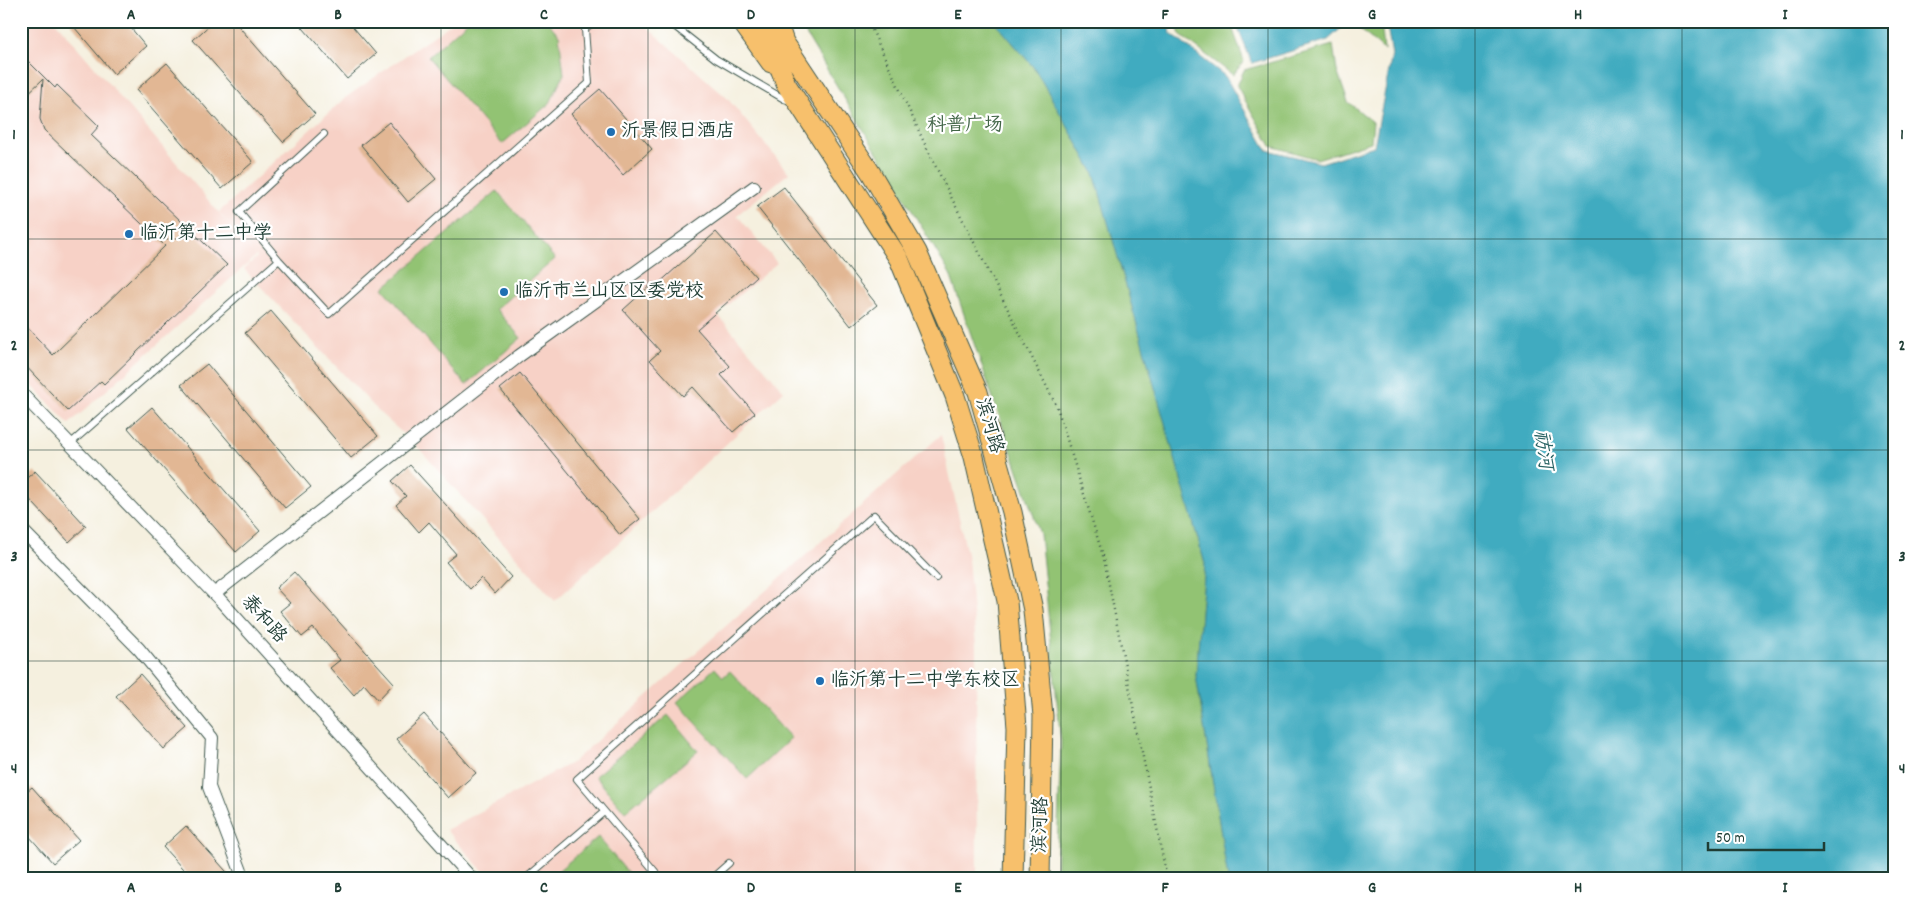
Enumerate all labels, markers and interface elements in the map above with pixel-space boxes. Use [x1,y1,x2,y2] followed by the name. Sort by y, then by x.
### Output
[127,4,136,27] text: A
[334,4,342,27] text: B
[540,4,548,27] text: C
[747,4,756,27] text: D
[954,4,962,27] text: E
[1161,4,1169,27] text: F
[1368,4,1376,27] text: G
[1574,4,1582,27] text: H
[1783,4,1789,27] text: I
[927,113,1003,140] park label: 科普广场
[621,119,735,146] place label: 沂景假日酒店
[12,124,16,147] text: 1
[1900,124,1904,147] text: 1
[605,126,617,138] marker: 沂景假日酒店
[139,221,272,248] place label: 临沂第十二中学
[123,228,135,240] marker: 临沂第十二中学
[514,279,704,306] place label: 临沂市兰山区区委党校
[498,286,510,298] marker: 临沂市兰山区区委党校
[11,335,18,358] text: 2
[1899,335,1906,358] text: 2
[967,395,1009,457] street label: 滨河路
[1525,428,1559,475] water label: 祊河
[10,546,18,569] text: 3
[1898,546,1906,569] text: 3
[234,590,292,650] street label: 泰和路
[830,668,1020,695] place label: 临沂第十二中学东校区
[814,675,826,687] marker: 临沂第十二中学东校区
[11,758,17,781] text: 4
[1899,758,1905,781] text: 4
[1028,796,1056,854] street label: 滨河路
[1708,820,1825,852] scale bar
[1716,828,1745,850] text: 50 m
[127,877,136,900] text: A
[334,877,342,900] text: B
[540,877,548,900] text: C
[747,877,756,900] text: D
[954,877,962,900] text: E
[1161,877,1169,900] text: F
[1368,877,1376,900] text: G
[1574,877,1582,900] text: H
[1783,877,1789,900] text: I

